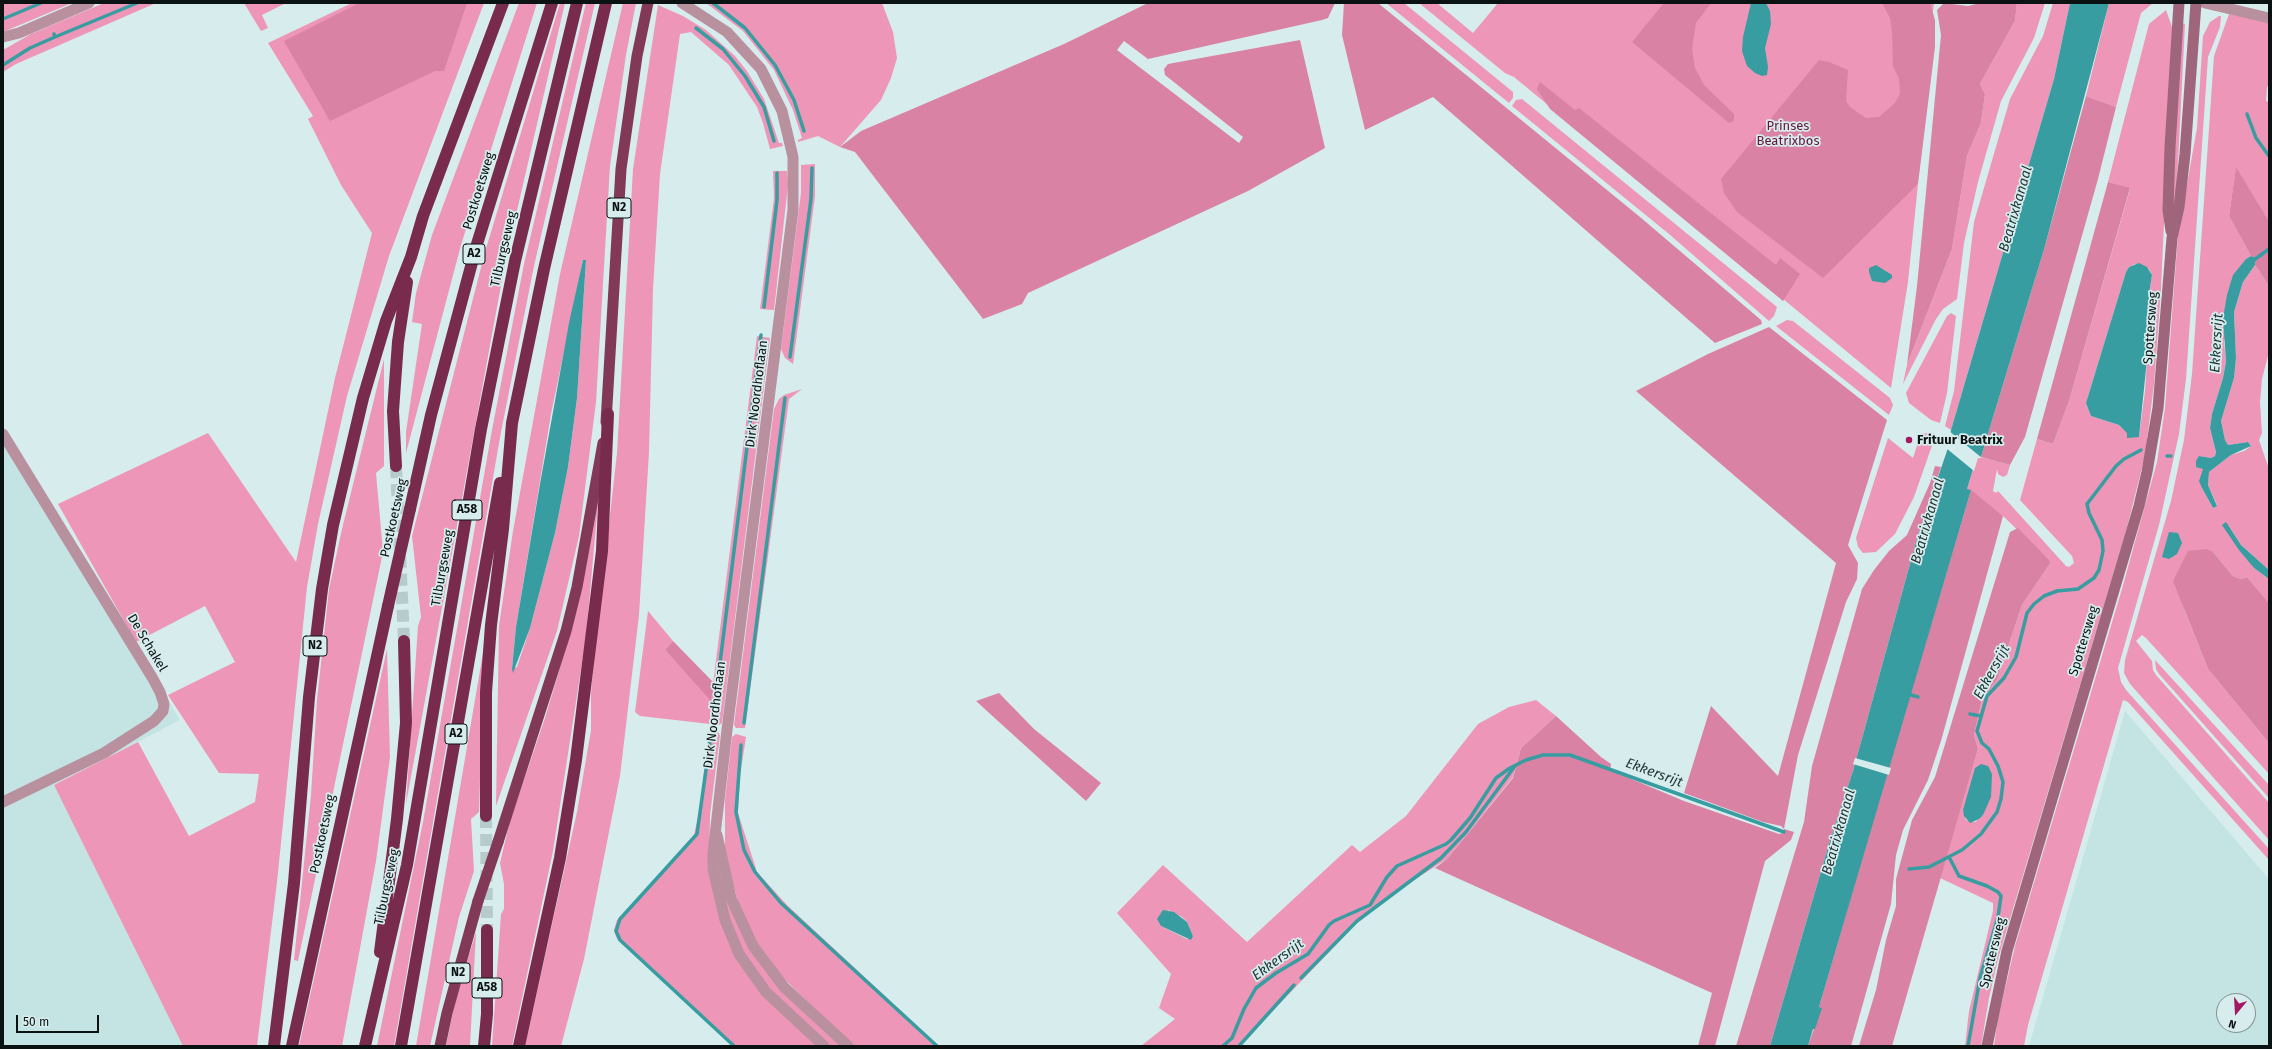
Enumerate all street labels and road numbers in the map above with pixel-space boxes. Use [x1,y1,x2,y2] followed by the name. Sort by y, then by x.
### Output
[460,150,498,232] street label: Postkoetsweg
[607,198,631,218] road number: N2
[488,210,520,288] street label: Tilburgseweg
[463,244,485,264] road number: A2
[2141,291,2161,365] street label: Spottersweg
[743,339,771,449] street label: Dirk Noordhoflaan
[377,477,411,559] street label: Postkoetsweg
[452,500,482,520] road number: A58
[429,529,457,607] street label: Tilburgseweg
[2066,604,2102,678] street label: Spottersweg
[124,611,170,675] street label: De Schakel
[303,636,327,656] road number: N2
[701,660,729,770] street label: Dirk Noordhoflaan
[445,724,467,744] road number: A2
[307,793,339,875] street label: Postkoetsweg
[371,848,403,926] street label: Tilburgseweg
[1977,916,2009,990] street label: Spottersweg
[446,963,470,983] road number: N2
[472,978,502,998] road number: A58

